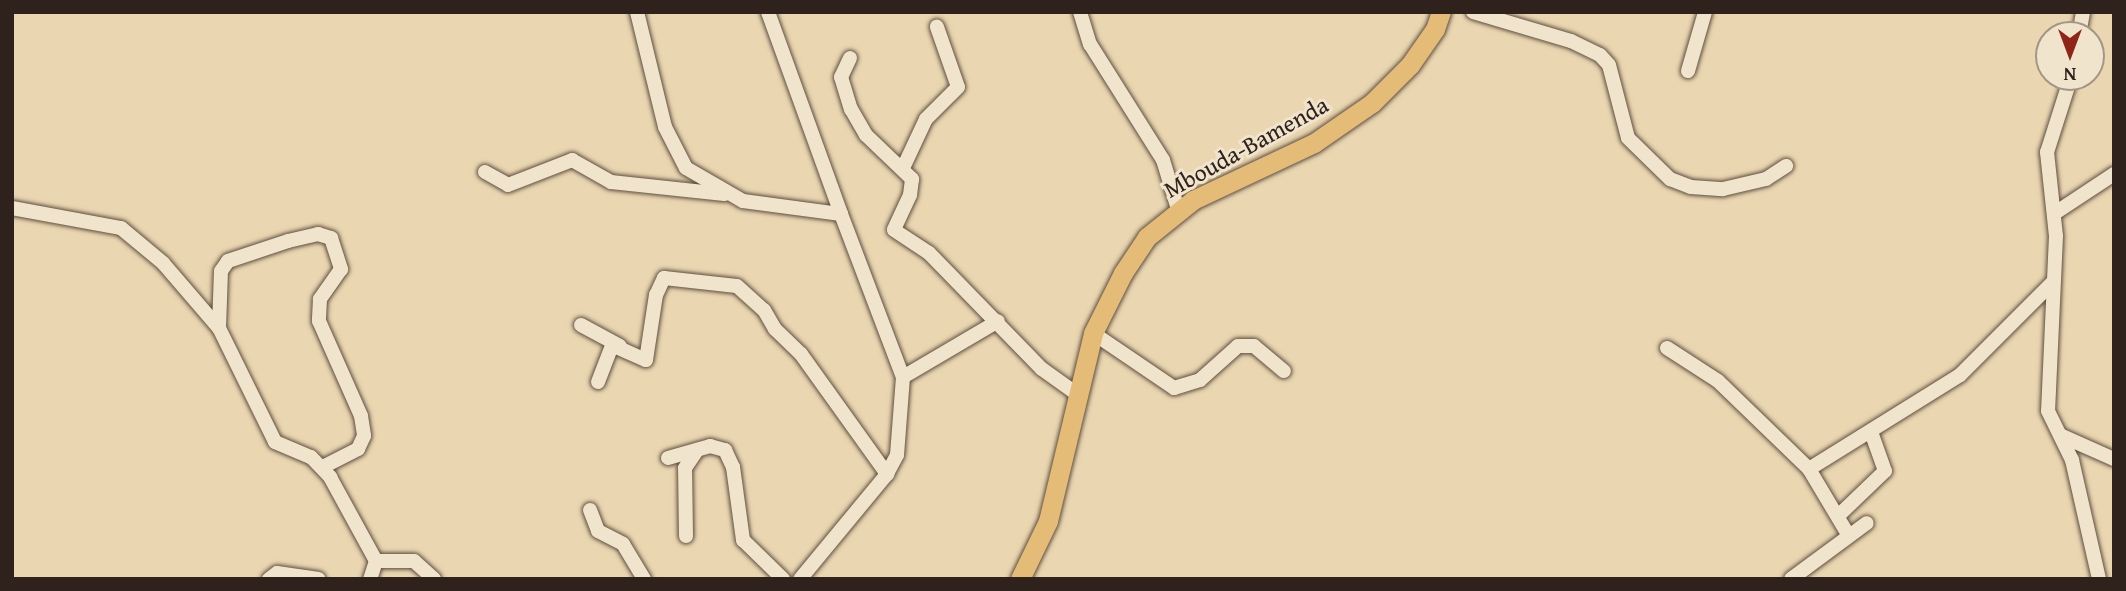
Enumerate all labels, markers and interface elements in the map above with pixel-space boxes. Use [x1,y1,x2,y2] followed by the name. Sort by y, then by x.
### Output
[2035,21,2105,91] north arrow
[2064,61,2076,89] text: N
[1159,90,1333,204] street label: Mbouda-Bamenda

